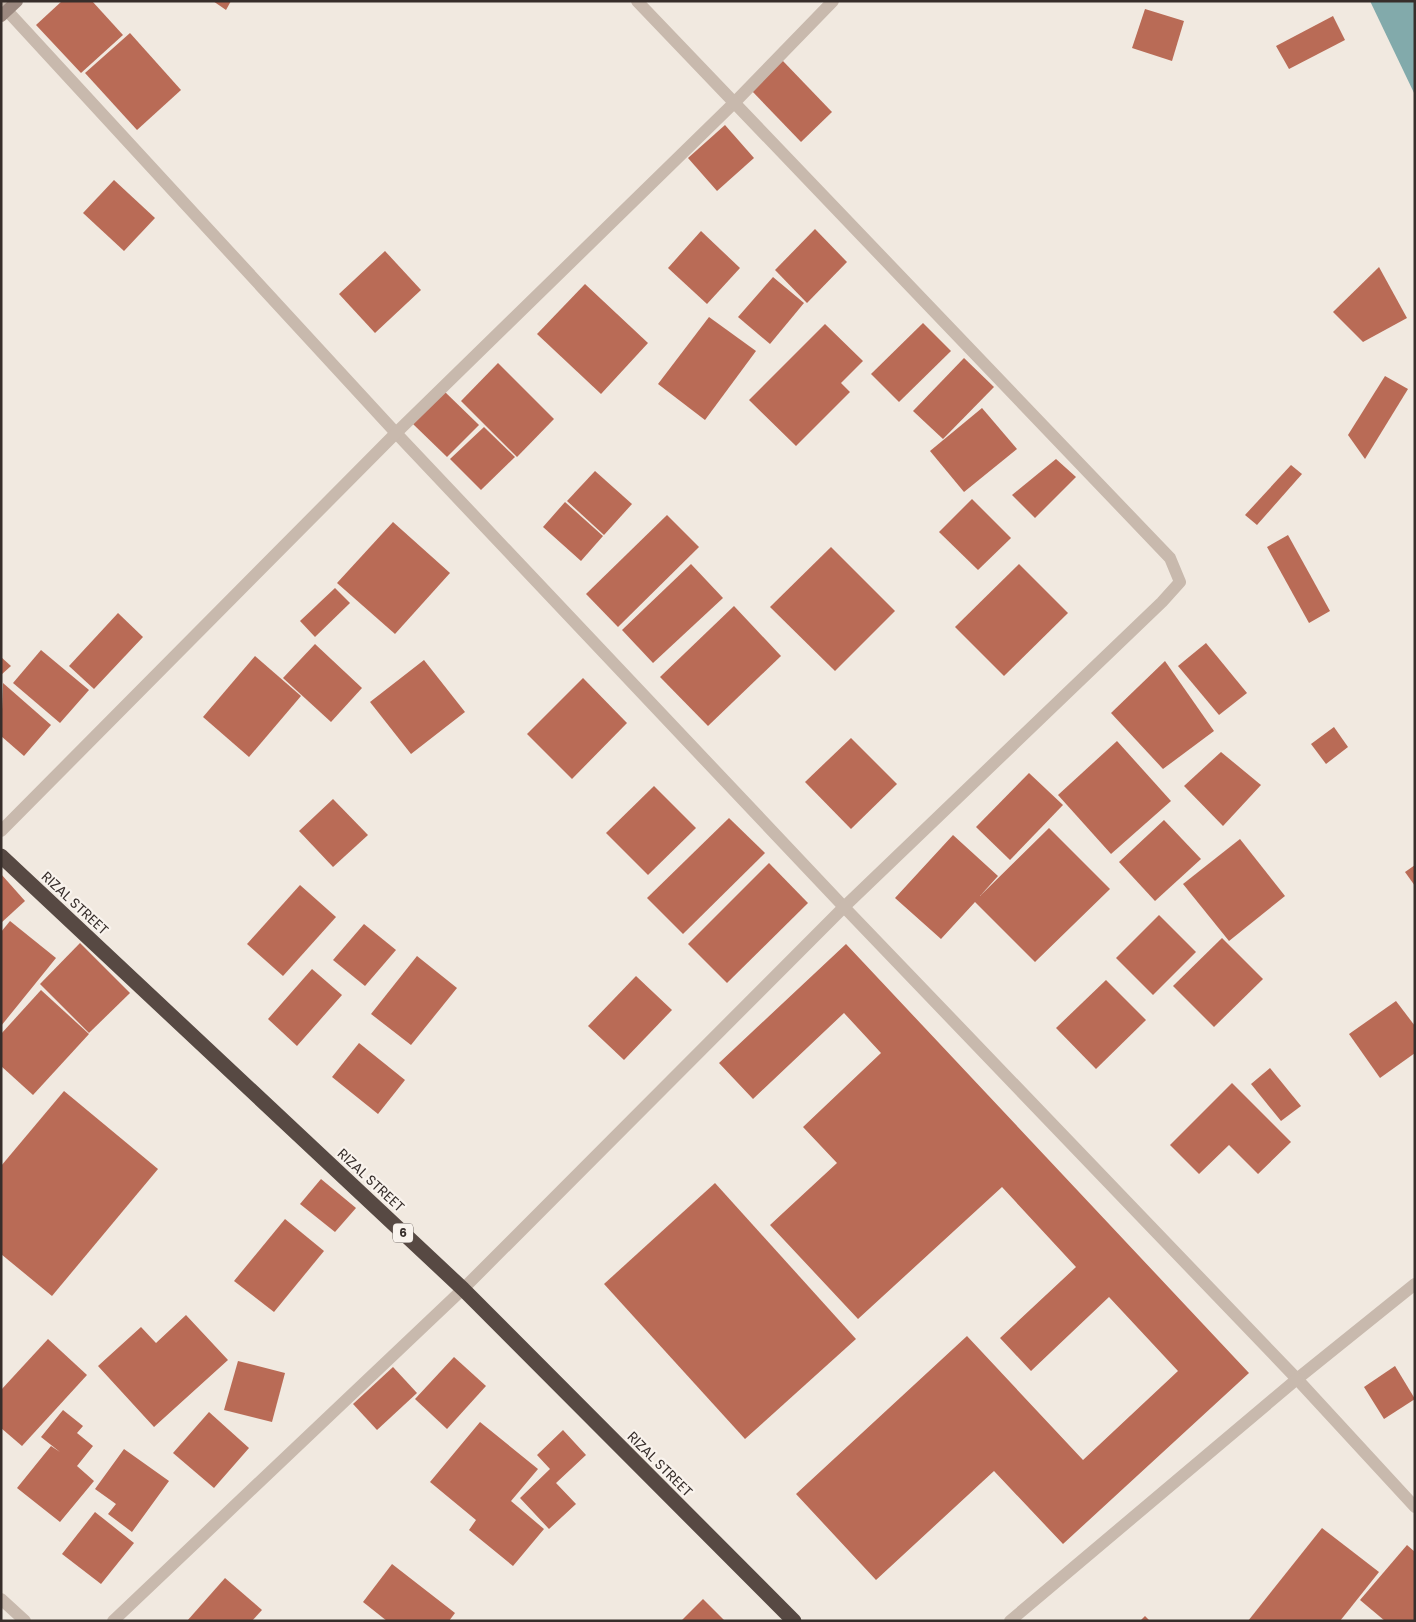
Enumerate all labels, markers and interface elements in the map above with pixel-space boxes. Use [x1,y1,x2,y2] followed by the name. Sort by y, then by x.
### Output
[37,867,113,940] street label: RIZAL STREET
[333,1144,409,1217] street label: RIZAL STREET
[393,1224,413,1242] road number: 6
[623,1427,697,1501] street label: RIZAL STREET

